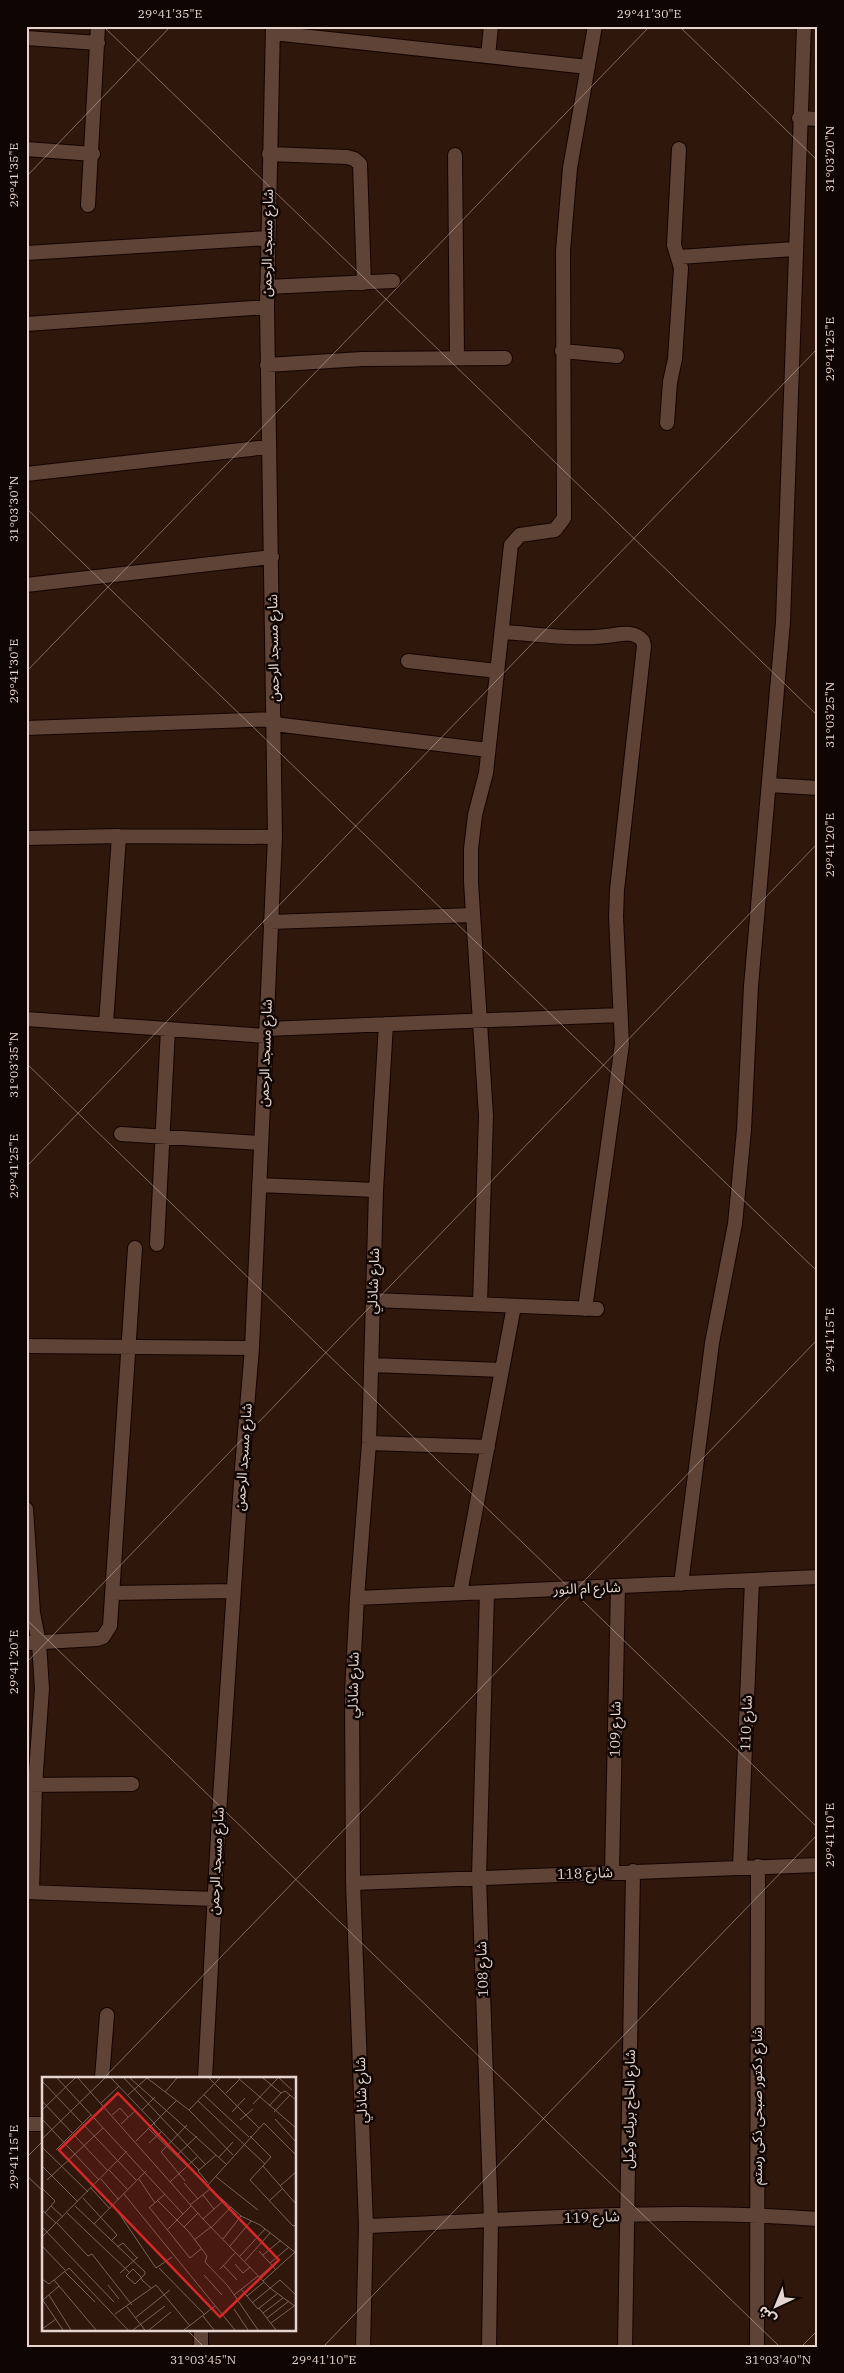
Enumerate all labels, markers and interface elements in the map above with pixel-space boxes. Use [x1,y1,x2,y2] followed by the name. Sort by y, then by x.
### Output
[138,6,202,21] text: 29°41'35"E
[617,6,681,21] text: 29°41'30"E
[822,126,837,192] text: 31°03'20"N
[6,143,21,207] text: 29°41'35"E
[257,189,279,297] street label: شارع مسجد الرحمن
[822,317,837,381] text: 29°41'25"E
[6,476,21,542] text: 31°03'30"N
[263,594,285,702] street label: شارع مسجد الرحمن
[6,639,21,703] text: 29°41'30"E
[822,682,837,748] text: 31°03'25"N
[822,813,837,877] text: 29°41'20"E
[254,999,278,1107] street label: شارع مسجد الرحمن
[6,1032,21,1098] text: 31°03'35"N
[6,1134,21,1198] text: 29°41'25"E
[363,1248,385,1314] street label: شارع شاذلي
[822,1308,837,1372] text: 29°41'15"E
[230,1403,258,1512] street label: شارع مسجد الرحمن
[552,1578,621,1600] street label: شارع ام النور
[6,1630,21,1694] text: 29°41'20"E
[343,1652,365,1718] street label: شارع شاذلي
[736,1695,758,1751] street label: شارع 110
[606,1701,626,1757] street label: شارع 109
[822,1803,837,1867] text: 29°41'10"E
[204,1807,230,1915] street label: شارع مسجد الرحمن
[557,1863,613,1885] street label: شارع 118
[472,1941,494,1997] street label: شارع 108
[748,2027,768,2185] street label: شارع دكتور صبحى ذكى رستم
[619,2049,641,2169] street label: شارع الحاج بريك وكيل
[351,2057,373,2123] street label: شارع شاذلي
[42,2077,296,2330] inset map
[6,2125,21,2189] text: 29°41'15"E
[564,2207,620,2229] street label: شارع 119
[752,2280,802,2330] north arrow
[754,2302,780,2328] text: ش
[170,2352,236,2367] text: 31°03'45"N
[292,2352,356,2367] text: 29°41'10"E
[745,2352,811,2367] text: 31°03'40"N

